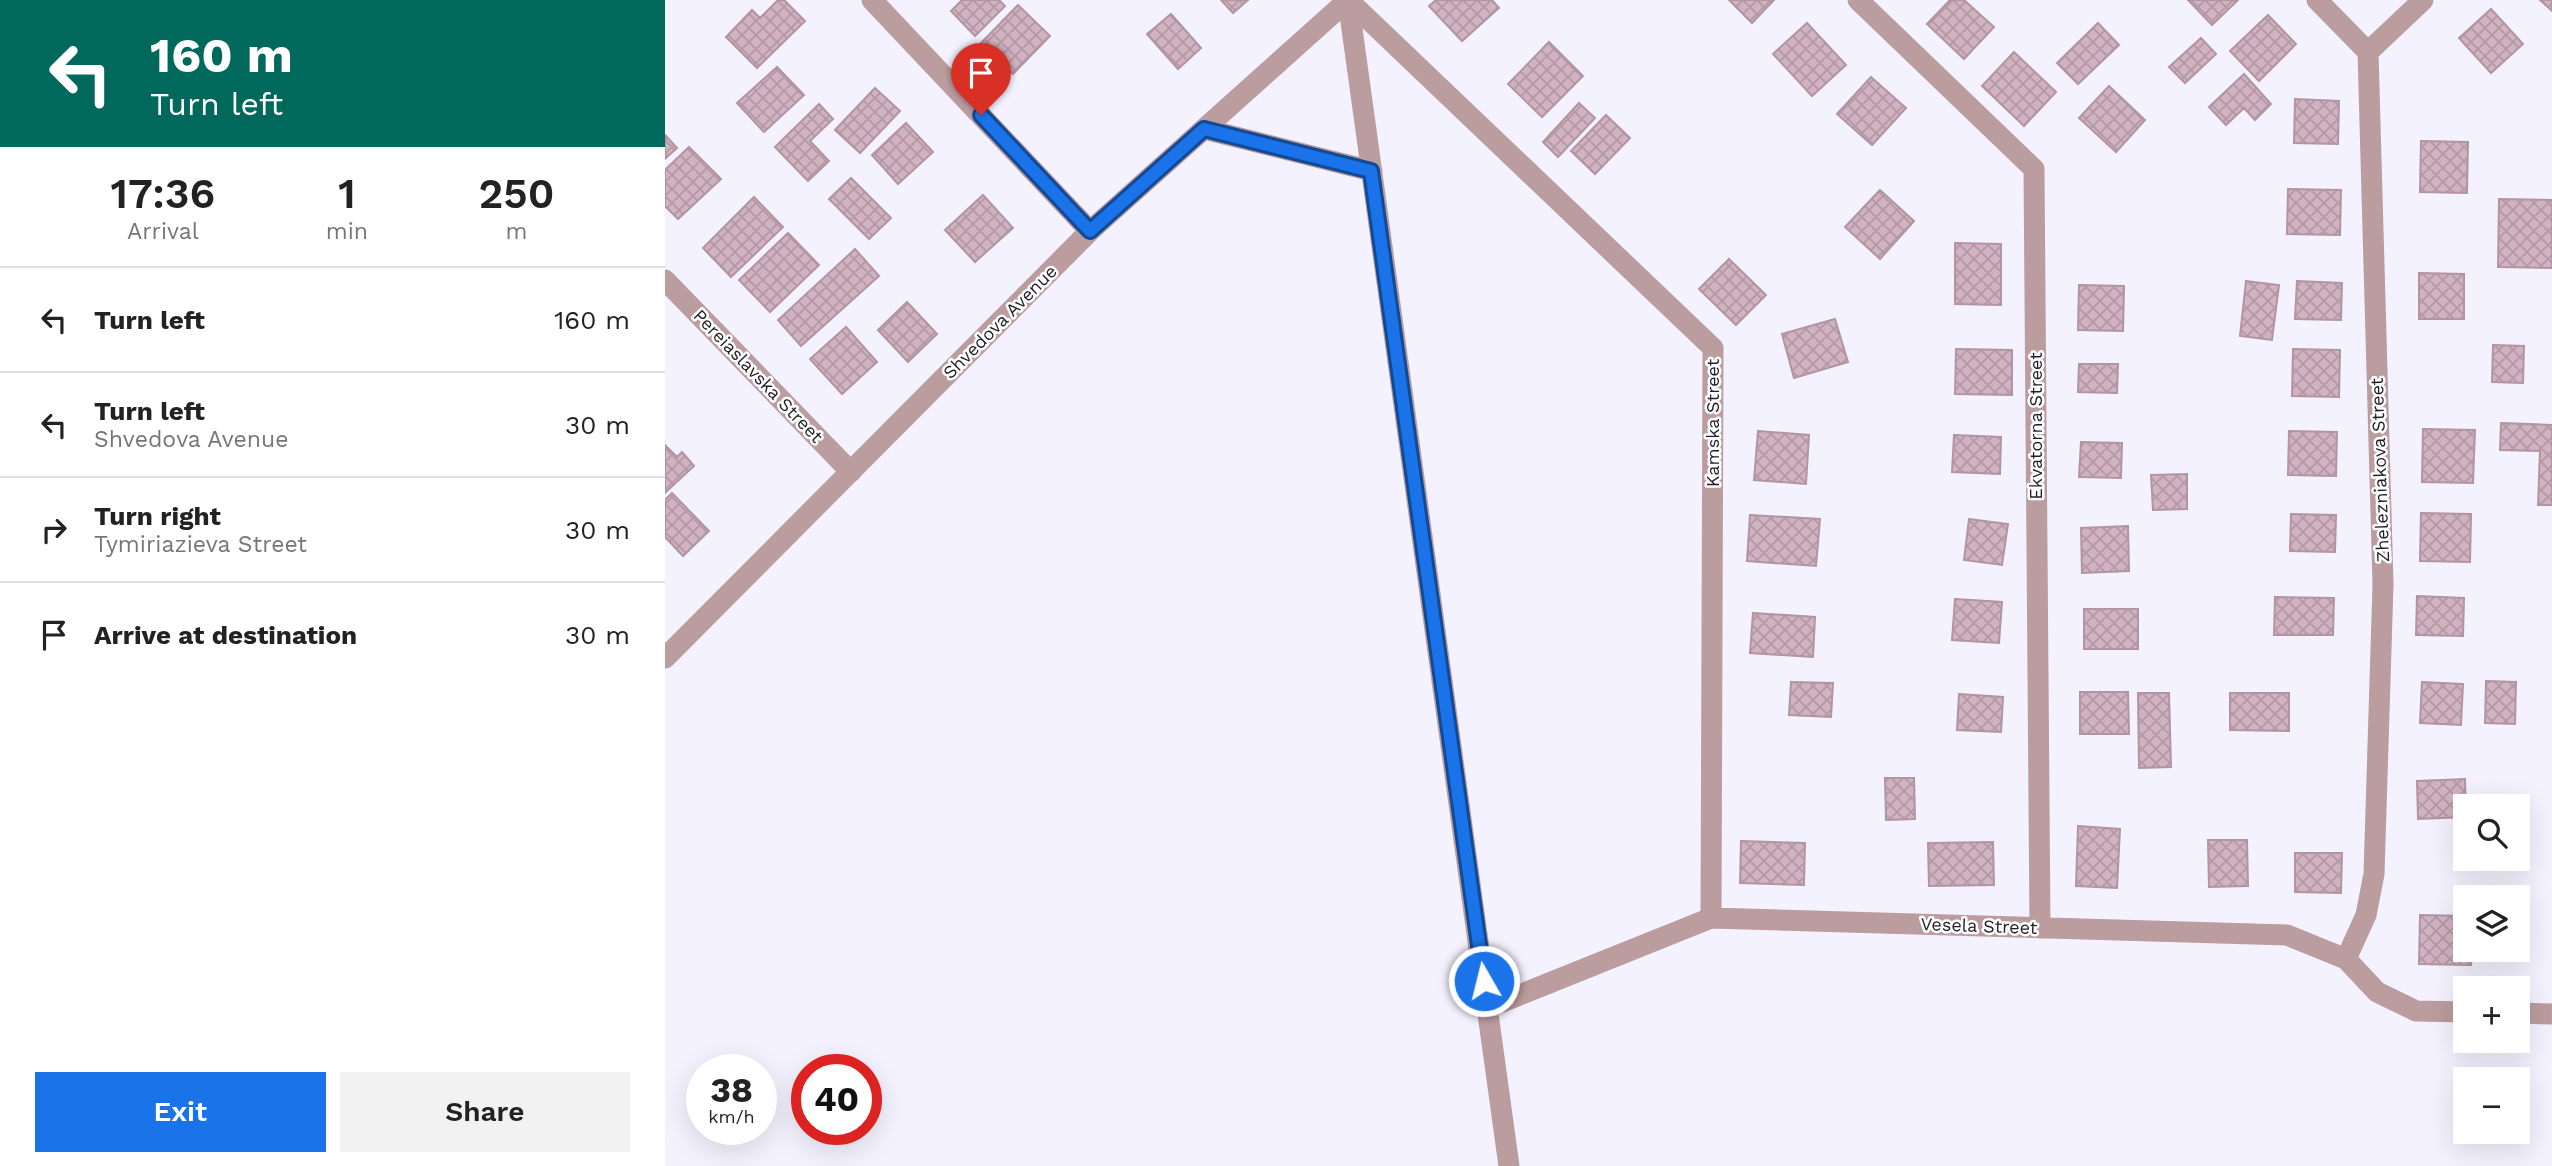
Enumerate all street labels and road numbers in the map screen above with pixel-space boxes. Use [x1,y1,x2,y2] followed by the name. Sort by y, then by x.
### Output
[938,260,1061,383] street label: Shvedova Avenue
[689,305,828,447] street label: Pereiaslavska Street
[2025,352,2046,500] street label: Ekvatorna Street
[1702,358,1723,487] street label: Kamska Street
[2366,377,2393,563] street label: Zhelezniakova Street
[1920,913,2038,938] street label: Vesela Street

